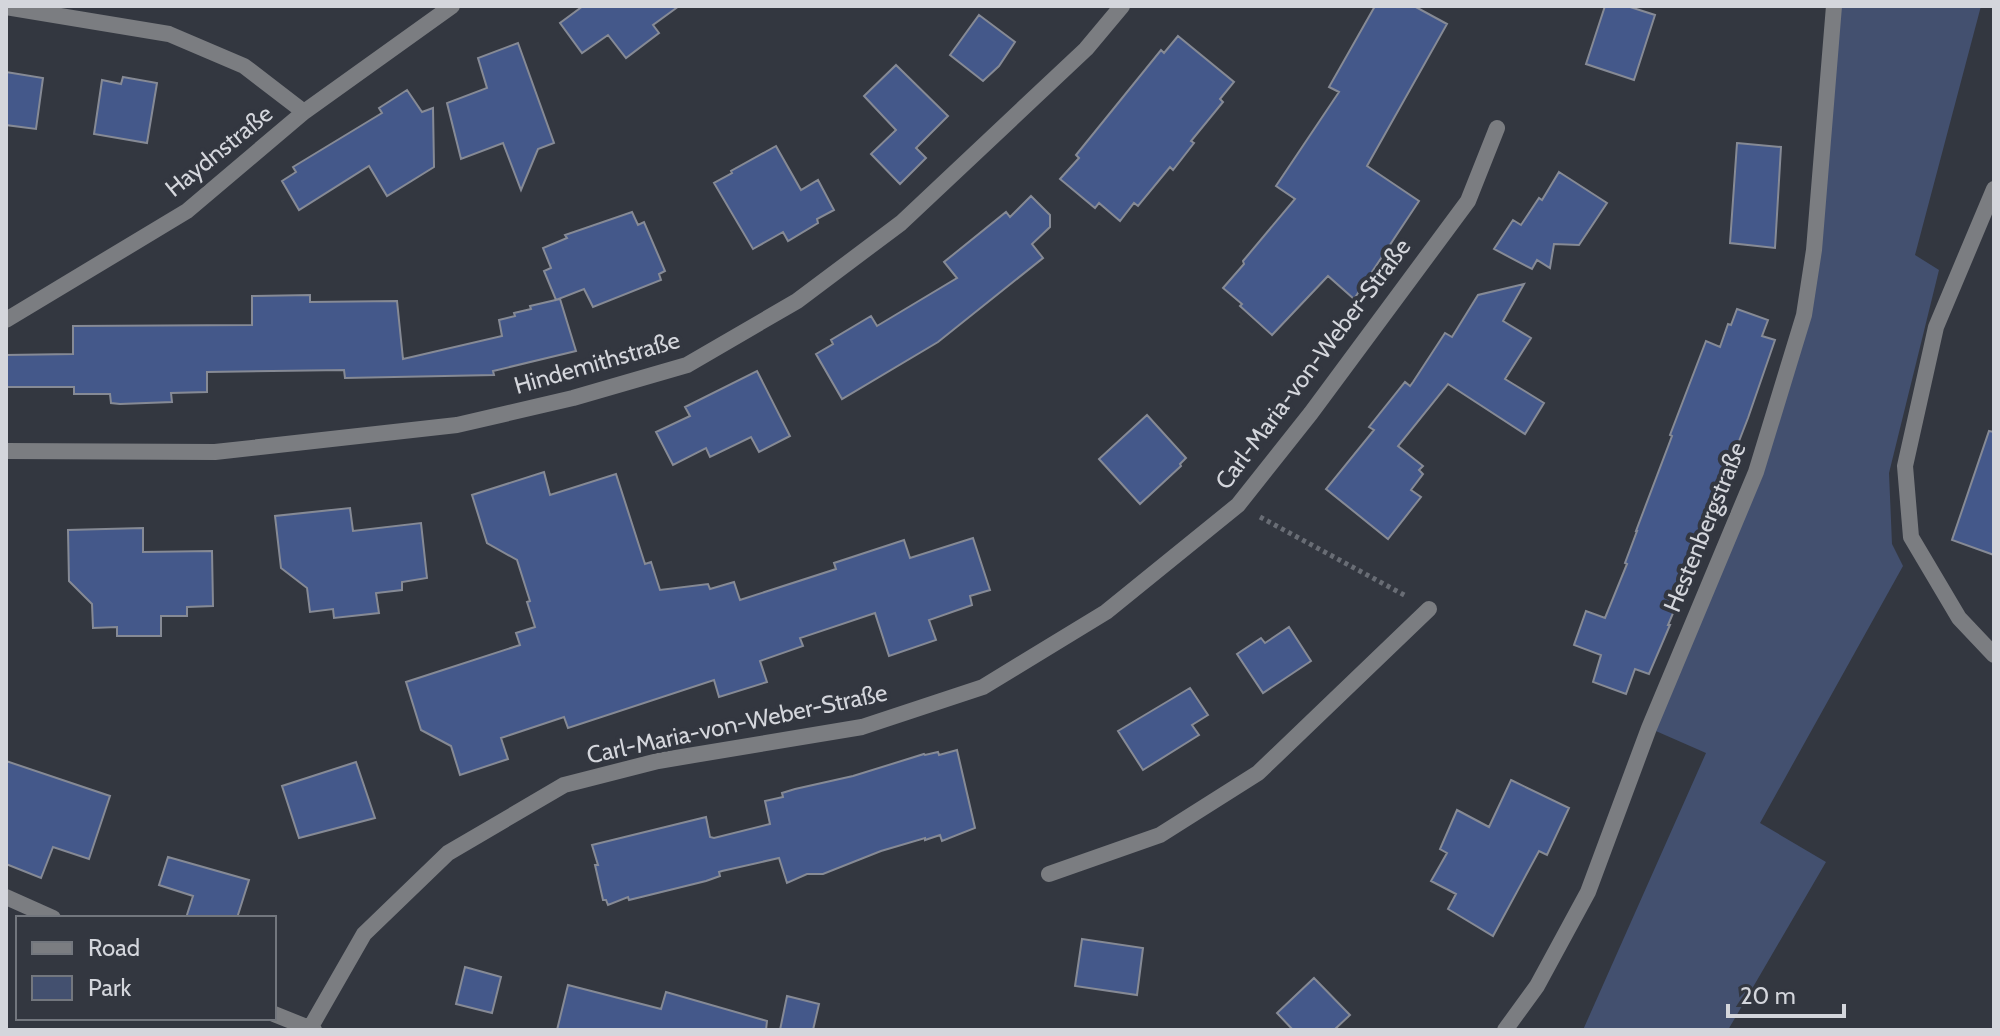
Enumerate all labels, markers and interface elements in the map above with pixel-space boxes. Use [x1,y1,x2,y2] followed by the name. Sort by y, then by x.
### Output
[159,99,278,203] street label: Haydnstraße
[1209,233,1416,495] street label: Carl-Maria-von-Weber-Straße
[511,325,683,400] street label: Hindemithstraße
[1657,438,1752,616] street label: Hestenbergstraße
[584,677,890,770] street label: Carl-Maria-von-Weber-Straße
[16,916,276,1020] legend
[88,933,140,962] text: Road
[1728,968,1844,1018] scale bar
[88,973,131,1002] text: Park
[1740,981,1796,1010] text: 20 m

